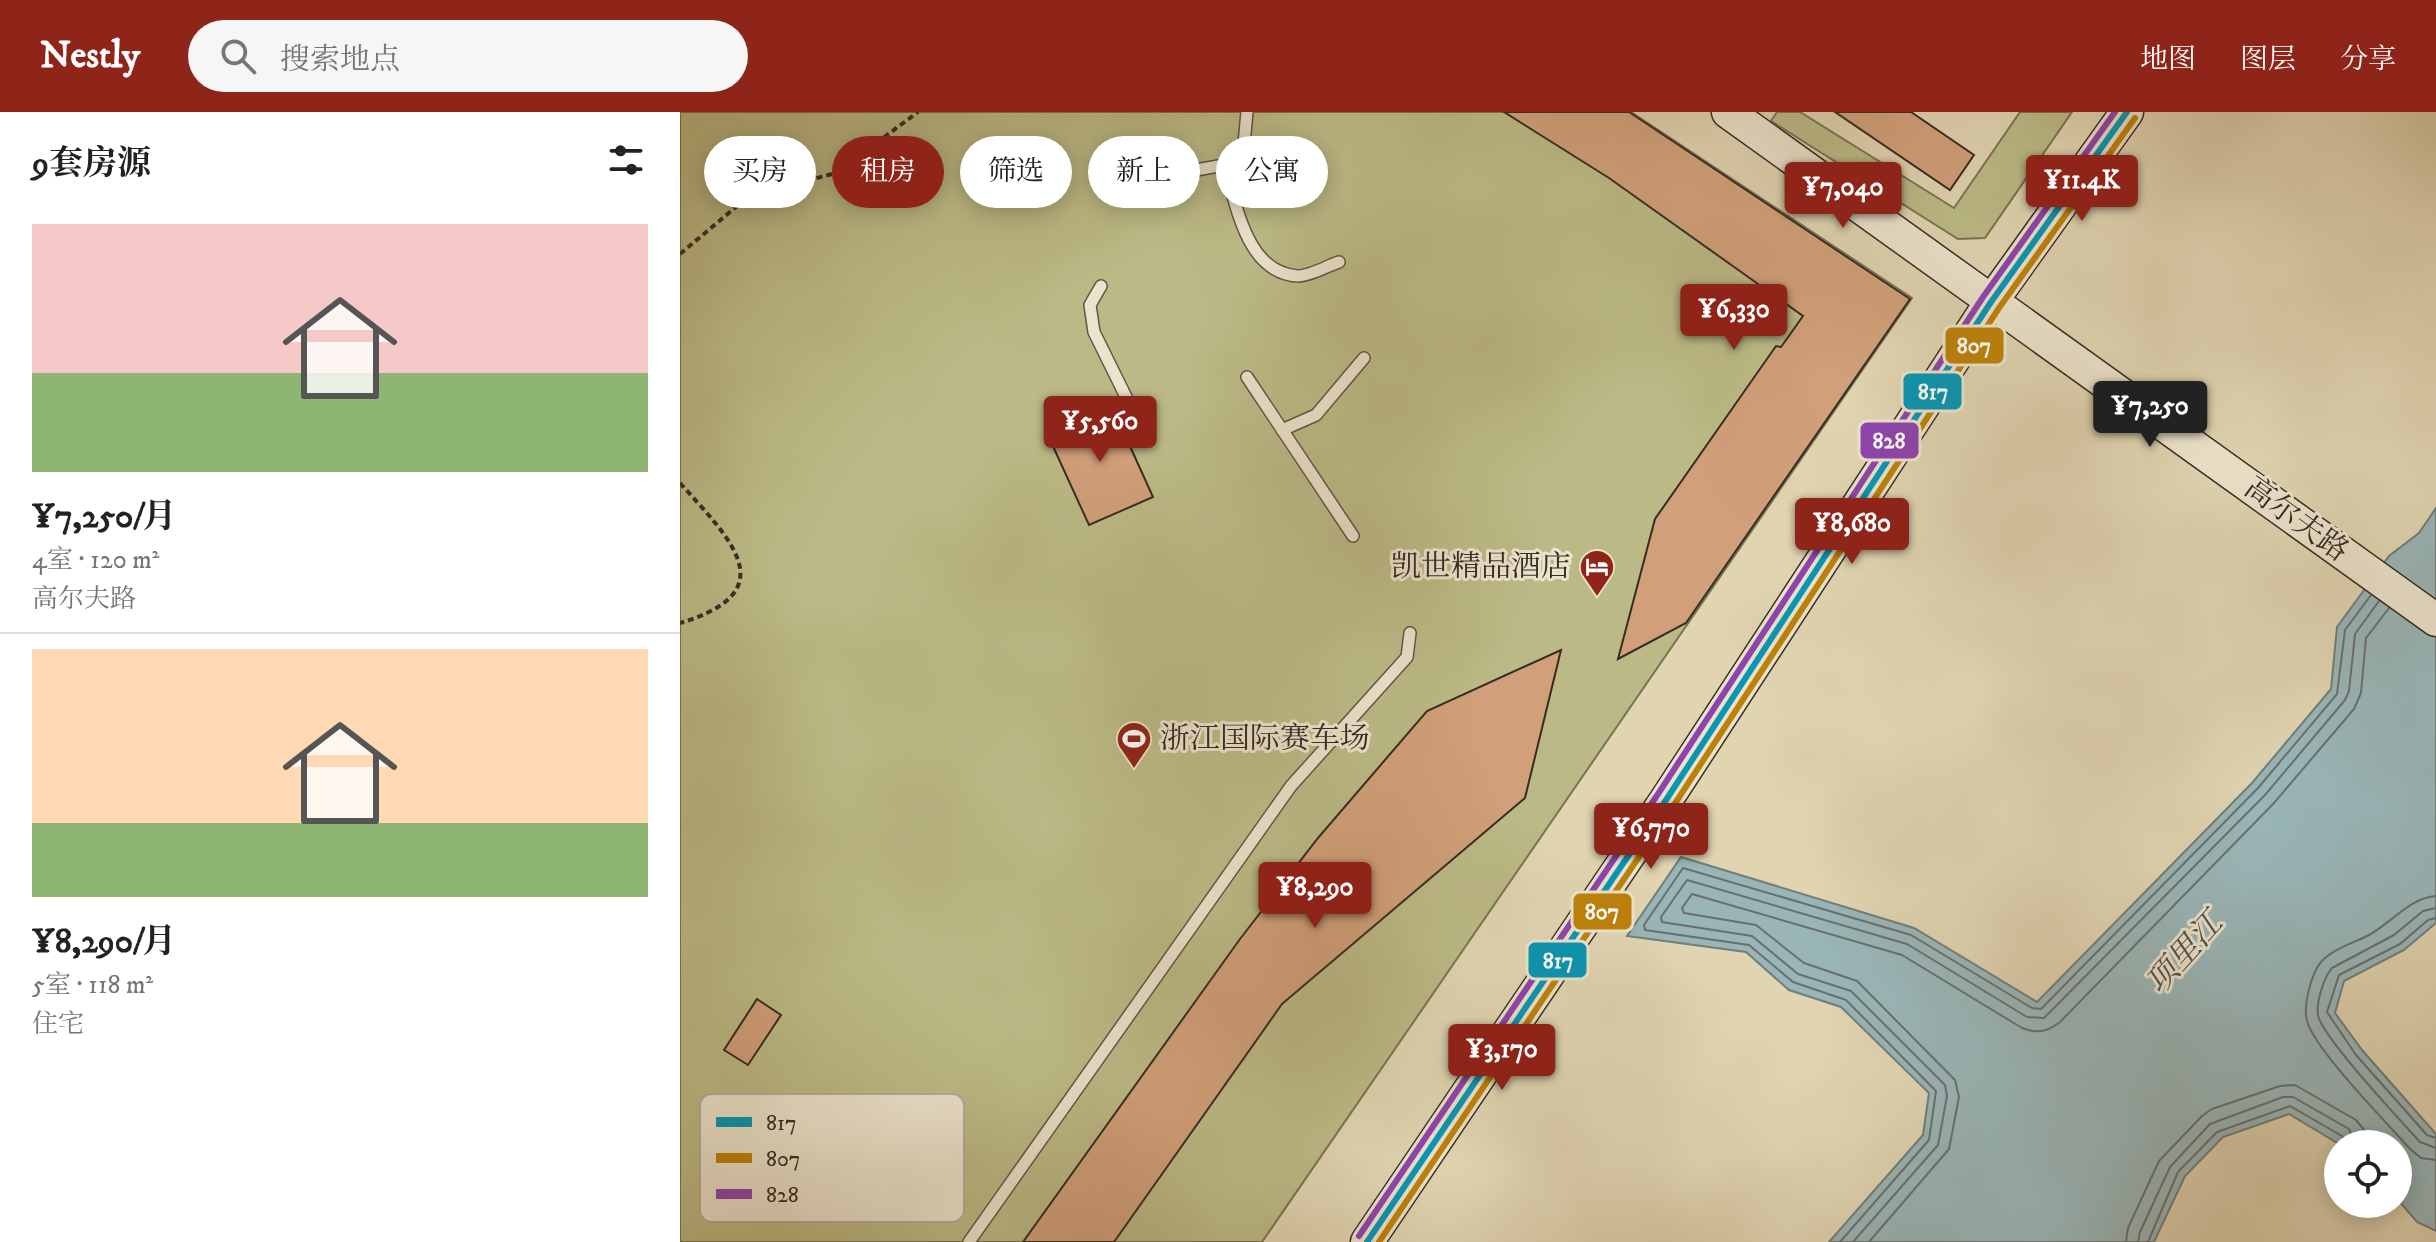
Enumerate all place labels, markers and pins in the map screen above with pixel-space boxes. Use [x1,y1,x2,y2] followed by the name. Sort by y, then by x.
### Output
[2017,155,2147,223] pin: ¥11.4K
[1778,162,1908,230] pin: ¥7,040
[1669,284,1799,352] pin: ¥6,330
[2085,381,2215,449] pin: ¥7,250
[1035,396,1165,464] pin: ¥5,560
[1787,498,1917,566] pin: ¥8,680
[1578,548,1616,598] hotel icon: 凯世精品酒店
[1391,549,1571,586] place label: 凯世精品酒店
[1115,720,1153,770] sports icon: 浙江国际赛车场
[1160,721,1370,758] place label: 浙江国际赛车场
[1586,803,1716,871] pin: ¥6,770
[1250,862,1380,930] pin: ¥8,290
[1437,1024,1567,1092] pin: ¥3,170

